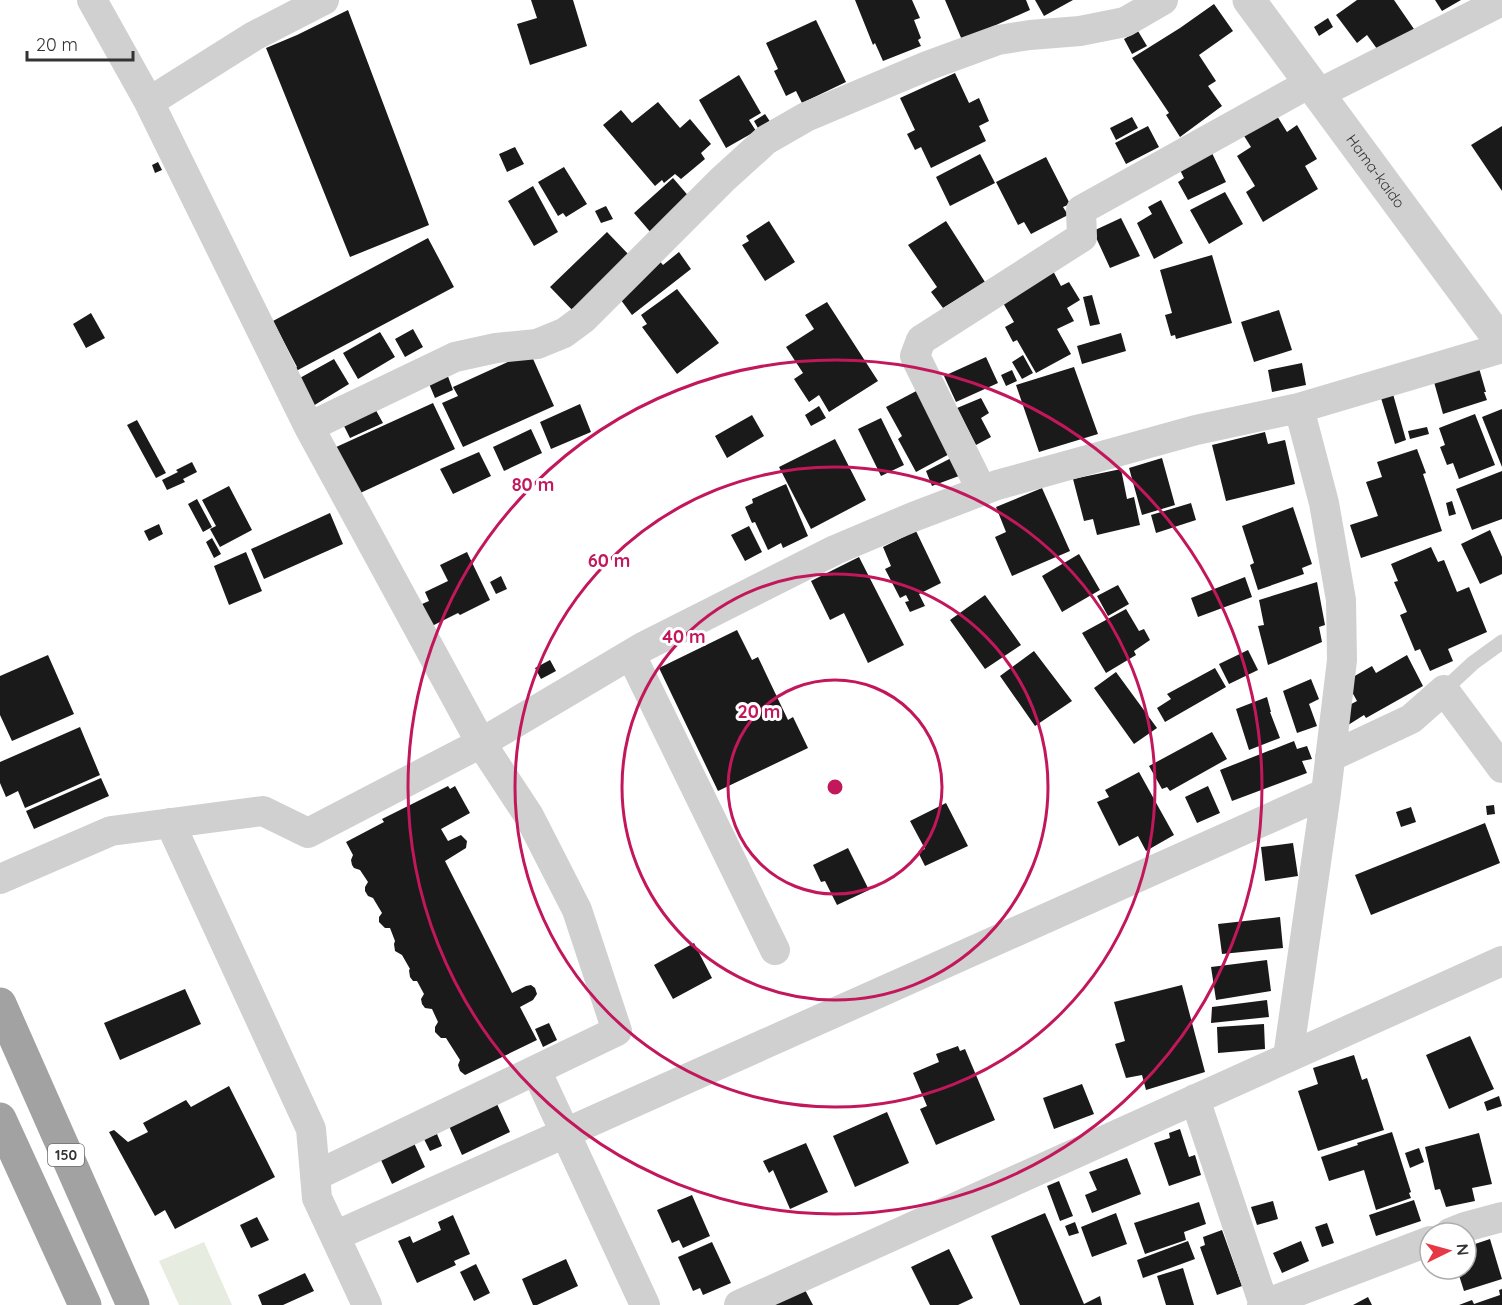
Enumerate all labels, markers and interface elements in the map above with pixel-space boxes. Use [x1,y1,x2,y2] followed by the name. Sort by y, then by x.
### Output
[27,24,134,62] scale bar
[36,33,78,56] text: 20 m
[1342,130,1409,212] street label: Hama-kaido
[512,473,554,496] text: 80 m
[588,549,630,572] text: 60 m
[662,625,706,648] text: 40 m
[738,700,780,723] text: 20 m
[825,777,845,797] centre of rings
[48,1144,84,1166] road number: 150
[1418,1221,1478,1281] north arrow
[1452,1243,1473,1256] text: N

